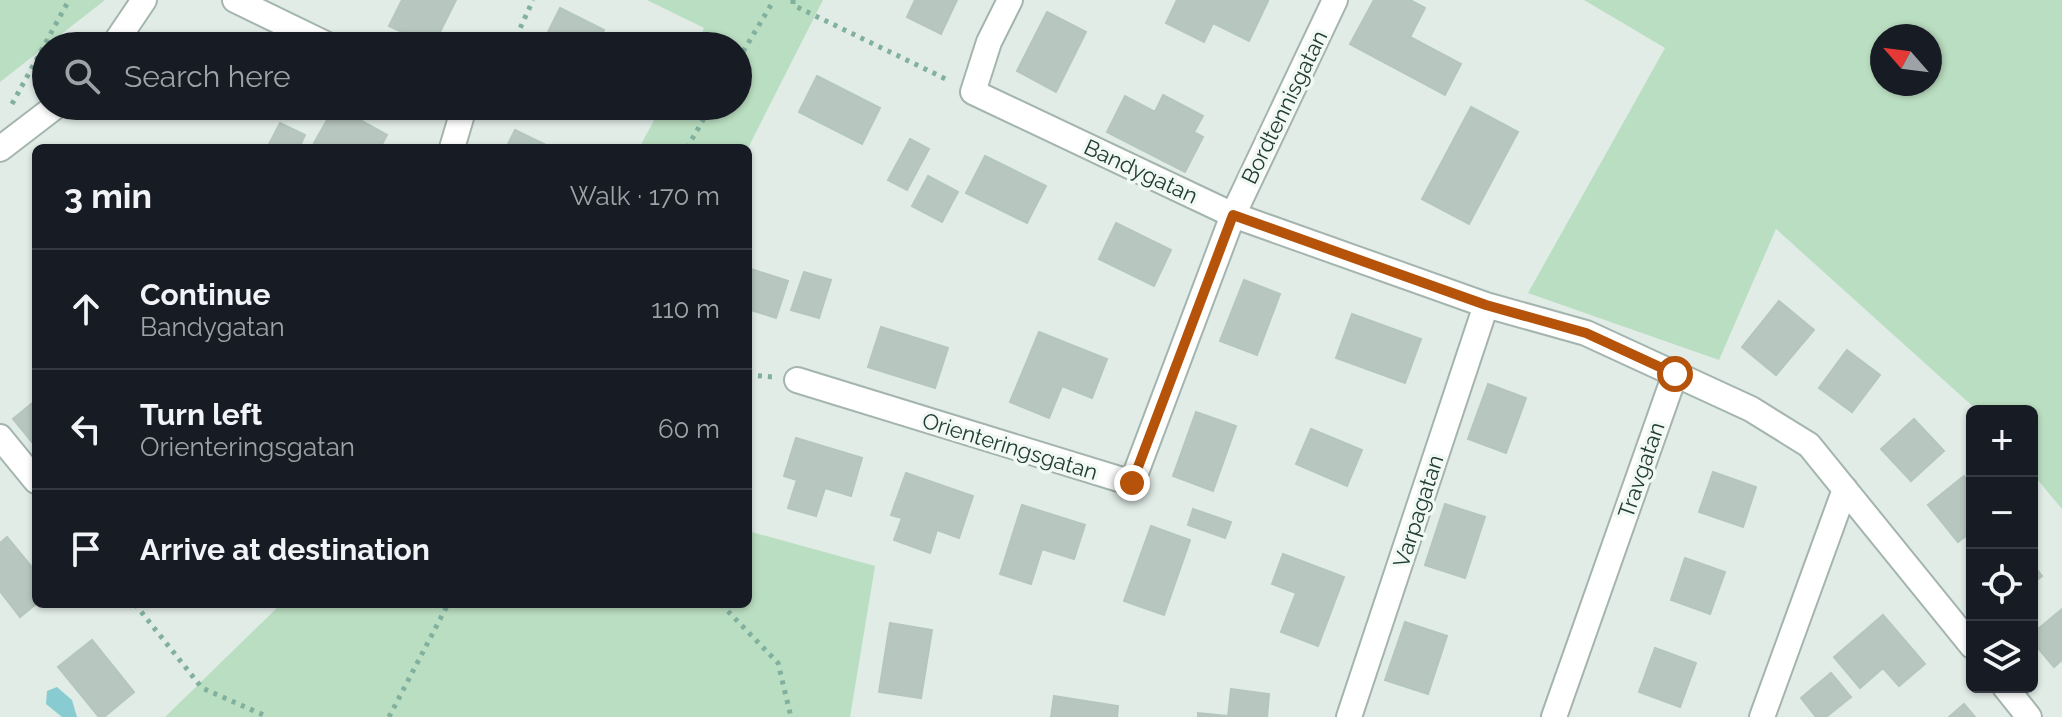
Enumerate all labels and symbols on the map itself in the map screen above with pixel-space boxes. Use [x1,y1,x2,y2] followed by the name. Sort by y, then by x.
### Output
[1870,24,1942,96] north arrow
[1236,26,1332,188] street label: Bordtennisgatan
[1080,133,1202,209] street label: Bandygatan
[1657,356,1693,392] route start
[919,407,1101,485] street label: Orienteringsgatan
[1612,419,1670,521] street label: Travgatan
[1388,451,1448,571] street label: Varpagatan
[1114,465,1150,501] route end

